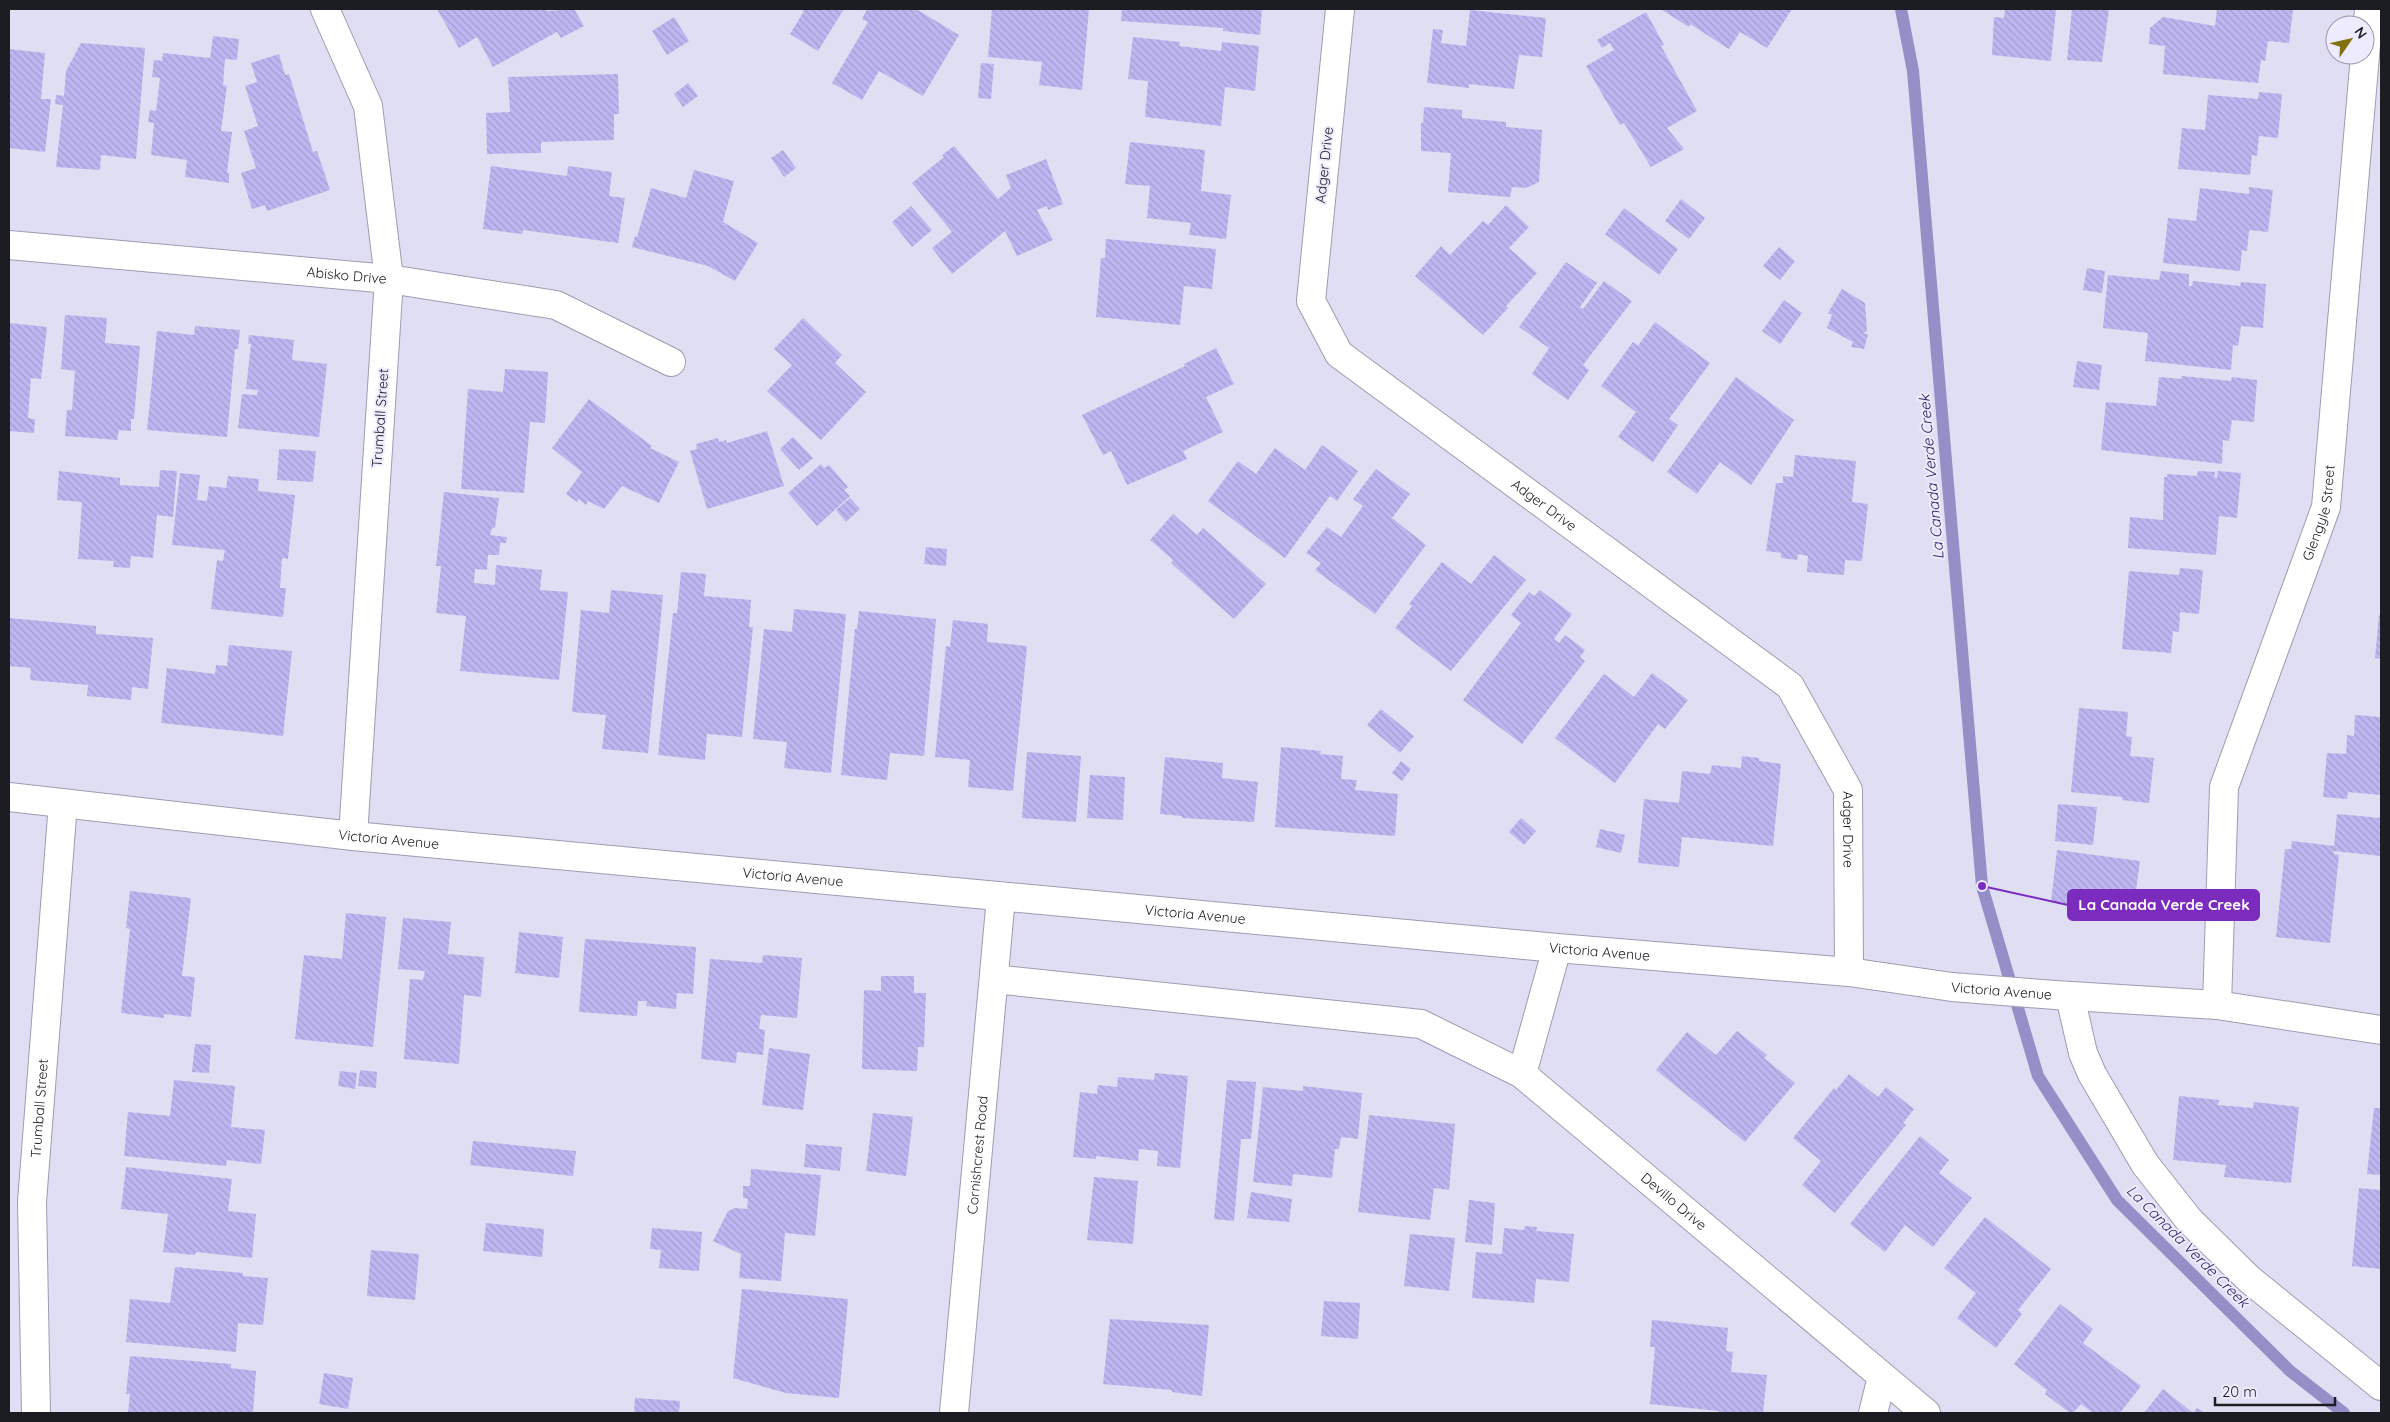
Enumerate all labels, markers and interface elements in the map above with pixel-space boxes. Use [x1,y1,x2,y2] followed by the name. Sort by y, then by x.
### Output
[2325,15,2375,65] north arrow
[2350,23,2371,42] text: N
[1311,126,1337,204] street label: Adger Drive
[306,263,388,288] street label: Abisko Drive
[368,368,392,468] street label: Trumball Street
[1914,392,1948,560] water label: La Canada Verde Creek
[2298,464,2339,563] street label: Glengyle Street
[1508,475,1580,535] street label: Adger Drive
[1839,791,1857,868] street label: Adger Drive
[337,825,440,853] street label: Victoria Avenue
[742,863,844,891] street label: Victoria Avenue
[2068,890,2259,920] callout: La Canada Verde Creek
[2078,895,2250,914] text: La Canada Verde Creek
[1144,901,1247,928] street label: Victoria Avenue
[1548,938,1651,965] street label: Victoria Avenue
[1950,978,2053,1004] street label: Victoria Avenue
[26,1058,52,1159] street label: Trumball Street
[963,1095,992,1215] street label: Cornishcrest Road
[1637,1169,1711,1234] street label: Devillo Drive
[2123,1181,2255,1313] water label: La Canada Verde Creek
[2215,1374,2335,1406] scale bar
[2222,1382,2257,1401] text: 20 m

